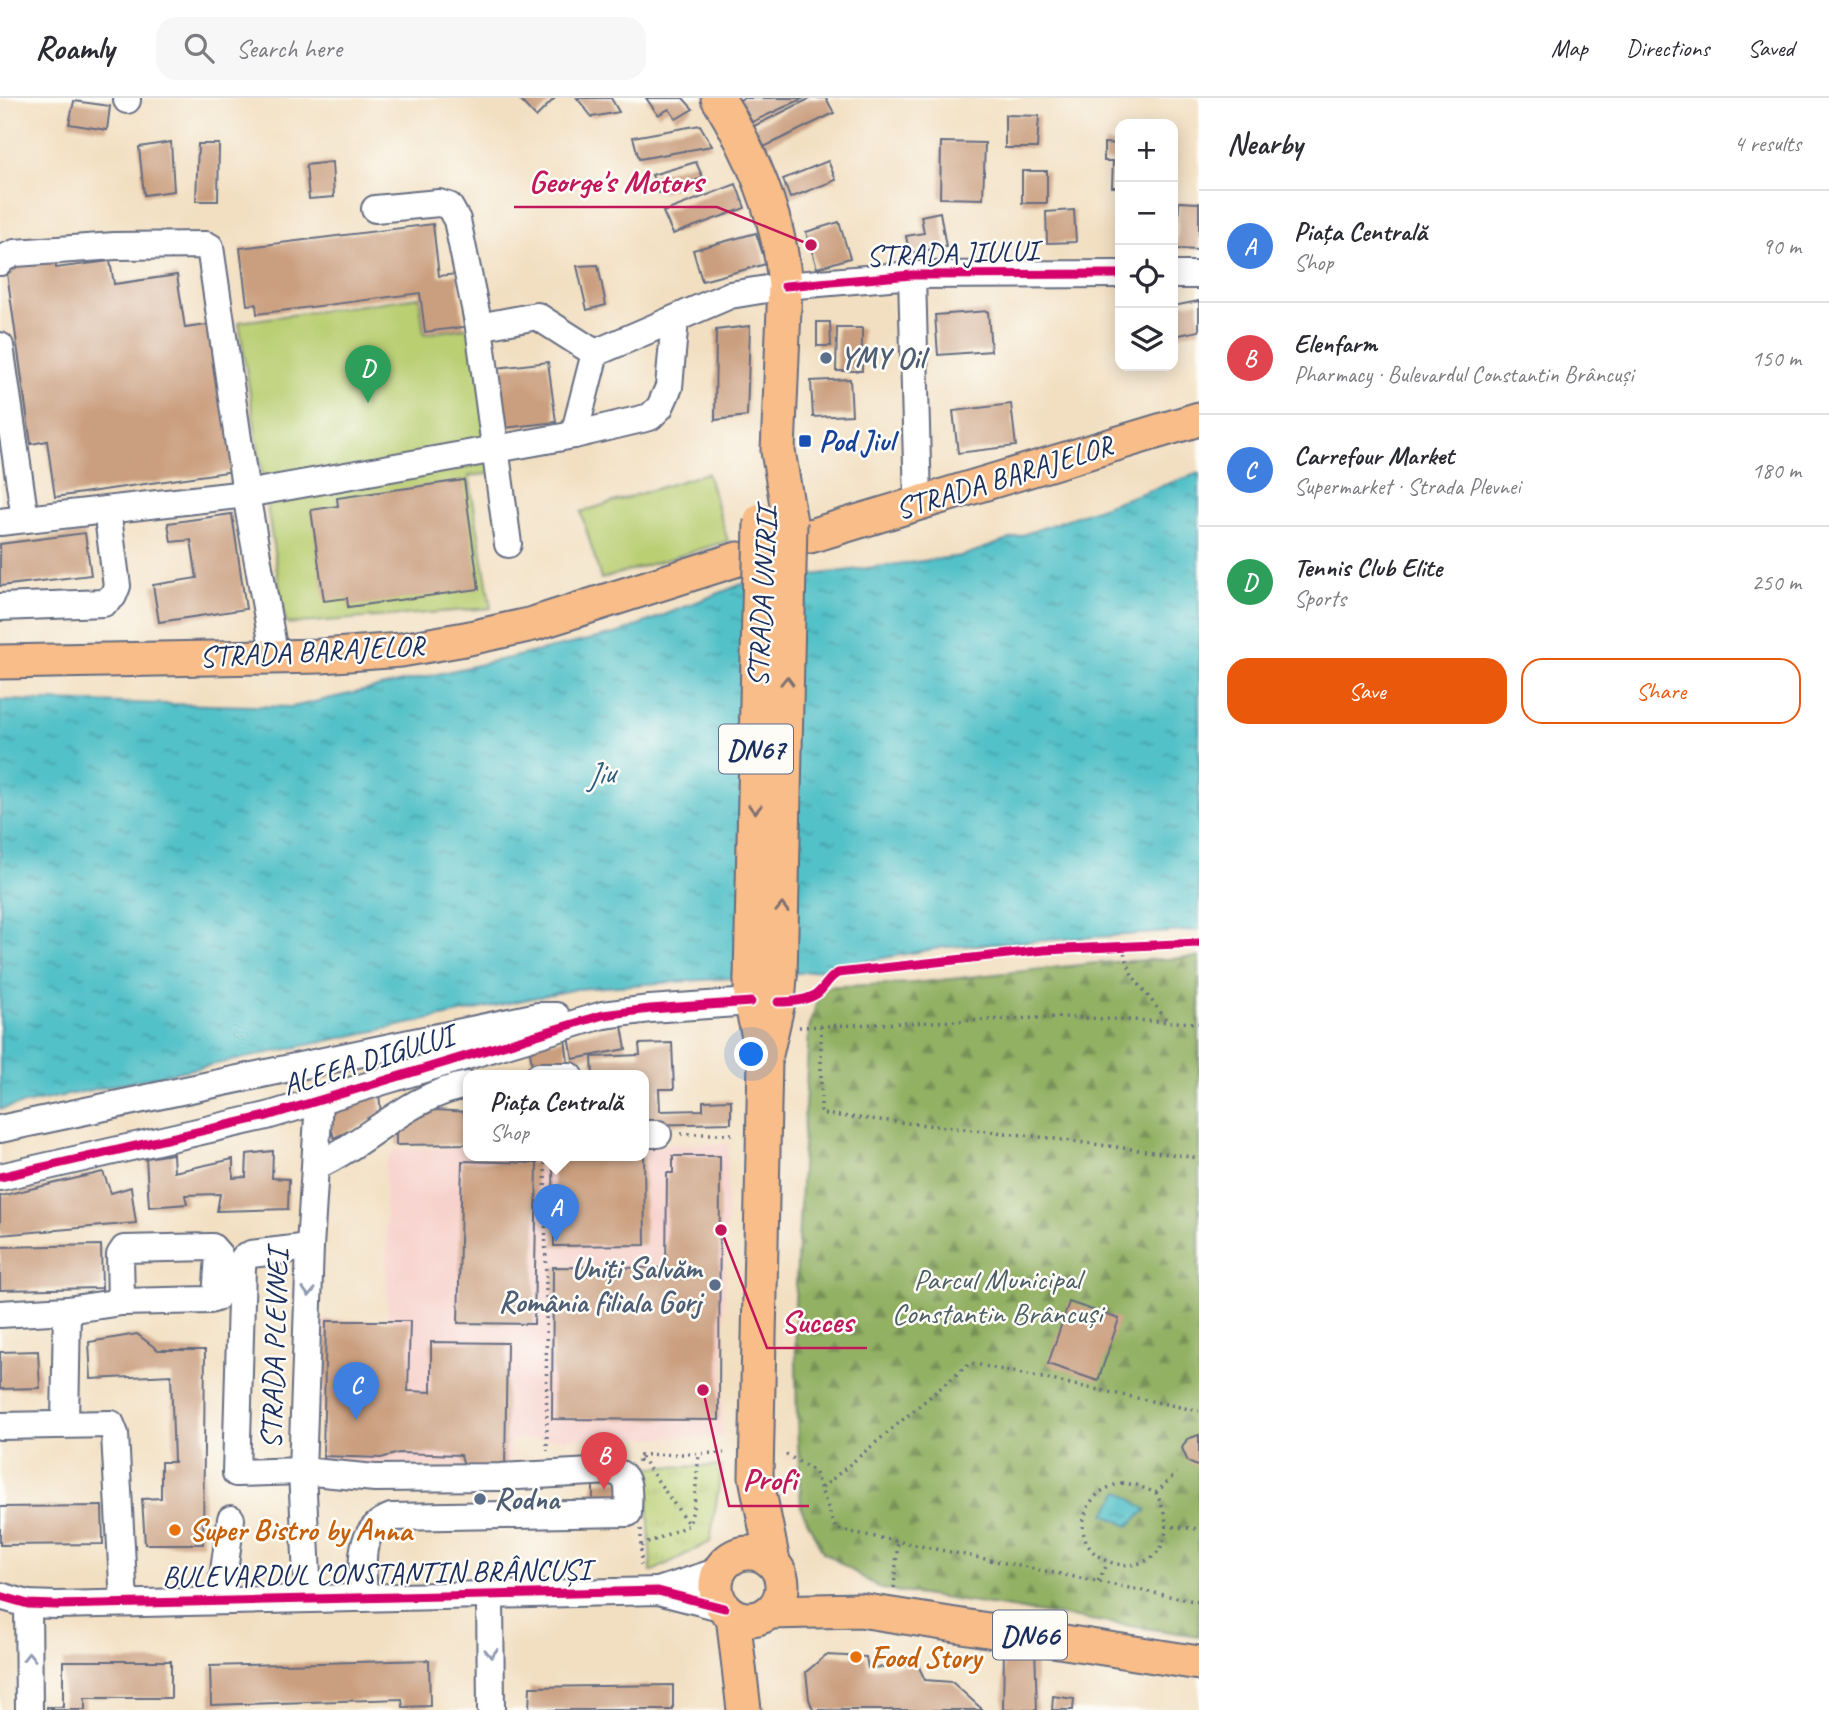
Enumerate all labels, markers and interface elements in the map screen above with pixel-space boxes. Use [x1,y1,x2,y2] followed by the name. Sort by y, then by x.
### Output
[156,17,646,80] search box
[35,27,114,69] text: Roamly
[180,29,218,67] icon: search
[236,32,342,65] text: Search here
[1551,33,1588,63] text: Map
[1626,33,1709,63] text: Directions
[1747,33,1794,63] text: Saved
[1115,119,1178,371] map controls
[1115,119,1178,182] button: +
[1227,125,1303,163] text: Nearby
[1734,129,1801,158] text: 4 results
[514,154,717,207] callout: George's Motors
[529,161,706,202] text: George's Motors
[1115,182,1178,245] button: −
[1294,215,1427,248] text: Piața Centrală
[866,231,1044,275] street label: STRADA JIULUI
[1244,232,1256,261] text: A
[1762,232,1801,261] text: 90 m
[1115,245,1178,308] button: locate
[1294,248,1333,277] text: Shop
[1115,308,1178,371] button: layers
[1294,327,1377,360] text: Elenfarm
[840,339,930,377] place label: YMY Oil
[1244,344,1256,373] text: B
[1752,344,1801,373] text: 150 m
[345,345,391,403] pin: D
[818,350,834,366] marker: YMY Oil
[1294,360,1633,389] text: Pharmacy · Bulevardul Constantin Brâncuși
[819,422,900,460] place label: Pod Jiul
[891,425,1119,528] street label: STRADA BARAJELOR
[797,433,813,449] marker: Pod Jiul
[1294,439,1454,472] text: Carrefour Market
[1245,456,1255,485] text: C
[1752,456,1801,485] text: 180 m
[1294,472,1521,501] text: Supermarket · Strada Plevnei
[738,500,786,688] street label: STRADA UNIRII
[1294,551,1442,584] text: Tennis Club Elite
[1243,568,1257,597] text: D
[1752,568,1801,597] text: 250 m
[1294,584,1346,613] text: Sports
[199,626,427,676] street label: STRADA BARAJELOR
[1227,658,1507,724] button: Save
[1521,658,1801,724] button: Share
[779,675,794,686] one-way arrow
[719,724,793,774] road number: DN67
[580,751,622,797] water label: Jiu
[747,804,762,815] one-way arrow
[774,903,789,914] one-way arrow
[278,1014,464,1104] street label: ALEEA DIGULUI
[734,1037,768,1071] your location
[463,1070,649,1161] popup
[490,1085,622,1118] text: Piața Centrală
[490,1118,529,1147] text: Shop
[533,1184,579,1242] pin: A
[252,1243,297,1449] street label: STRADA PLEVNEI
[499,1249,705,1321] place label: Uniți Salvăm România filiala Gorj
[892,1260,1106,1332] park label: Parcul Municipal Constantin Brâncuși
[707,1277,723,1293] marker: Uniți Salvăm România filiala Gorj
[301,1287,317,1298] one-way arrow
[767,1295,867,1348] callout: Succes
[781,1301,856,1342] text: Succes
[333,1362,379,1420] pin: C
[581,1432,627,1490] pin: B
[729,1453,809,1506] callout: Profi
[743,1459,801,1500] text: Profi
[494,1480,562,1518] place label: Rodna
[472,1491,488,1507] marker: Rodna
[189,1511,414,1549] place label: Super Bistro by Anna
[167,1522,183,1538] marker: Super Bistro by Anna
[162,1550,597,1596] street label: BULEVARDUL CONSTANTIN BRÂNCUȘI
[993,1610,1067,1660] road number: DN66
[870,1638,984,1676] place label: Food Story
[483,1648,499,1659] one-way arrow
[848,1649,864,1665] marker: Food Story
[21,1651,36,1662] one-way arrow

